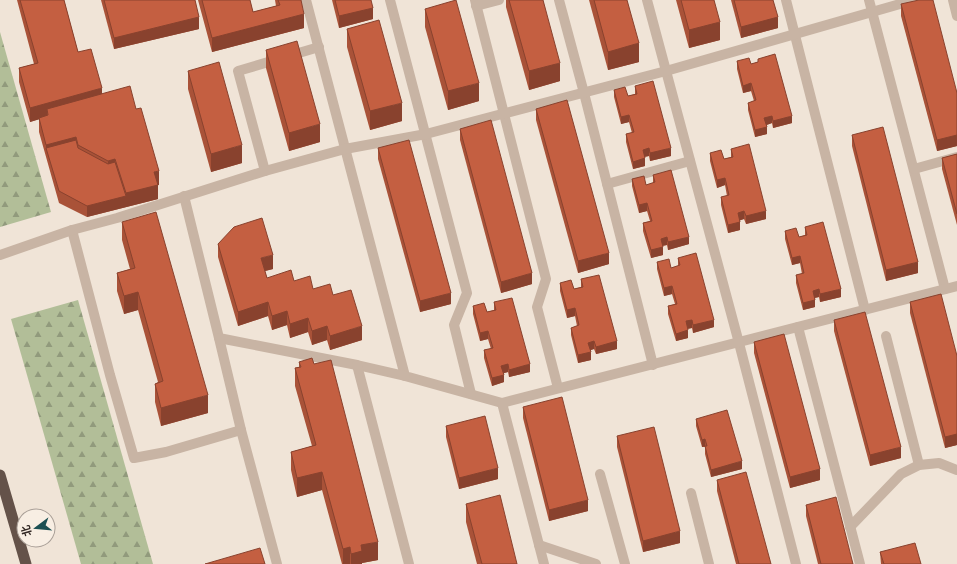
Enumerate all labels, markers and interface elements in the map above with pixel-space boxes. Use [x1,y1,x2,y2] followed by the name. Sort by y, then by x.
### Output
[16,508,56,548] north arrow
[19,523,36,538] text: 北

